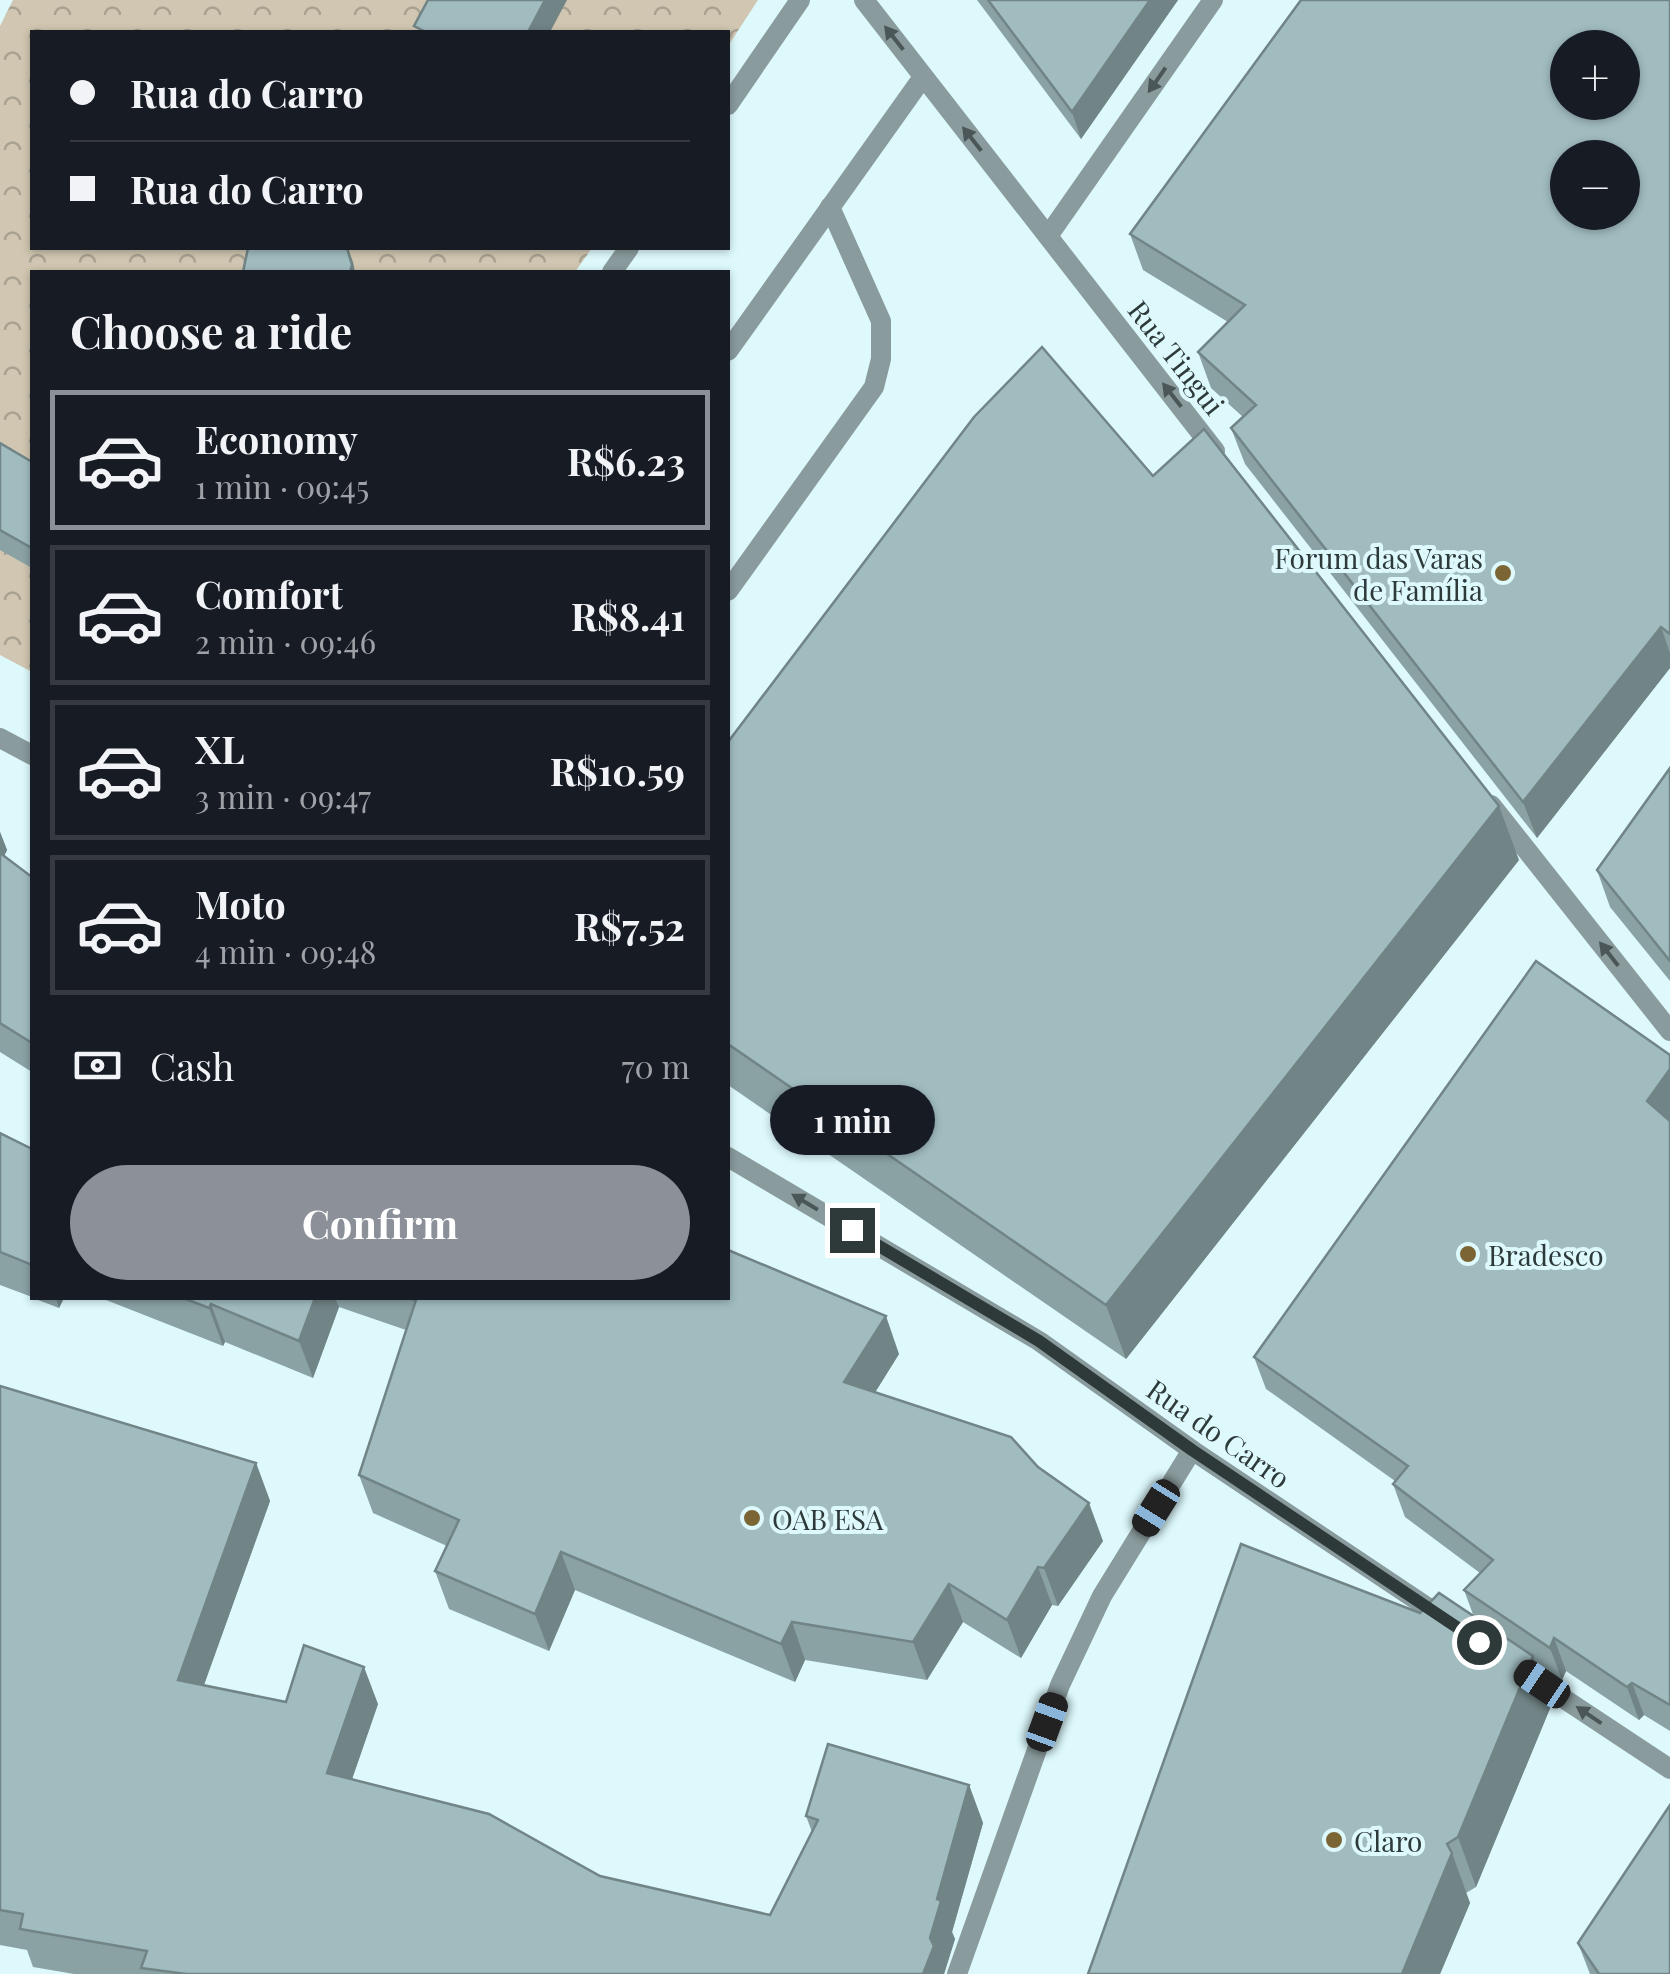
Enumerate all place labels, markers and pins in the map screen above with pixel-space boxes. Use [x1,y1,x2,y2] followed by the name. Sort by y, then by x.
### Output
[1274,539,1483,608] place label: Forum das Varas de Família
[1492,562,1514,584] marker: Forum das Varas de Família
[1488,1236,1604,1273] place label: Bradesco
[1457,1243,1479,1265] marker: Bradesco
[772,1500,884,1537] place label: OAB ESA
[741,1507,763,1529] marker: OAB ESA
[1354,1822,1422,1859] place label: Claro
[1323,1829,1345,1851] marker: Claro

